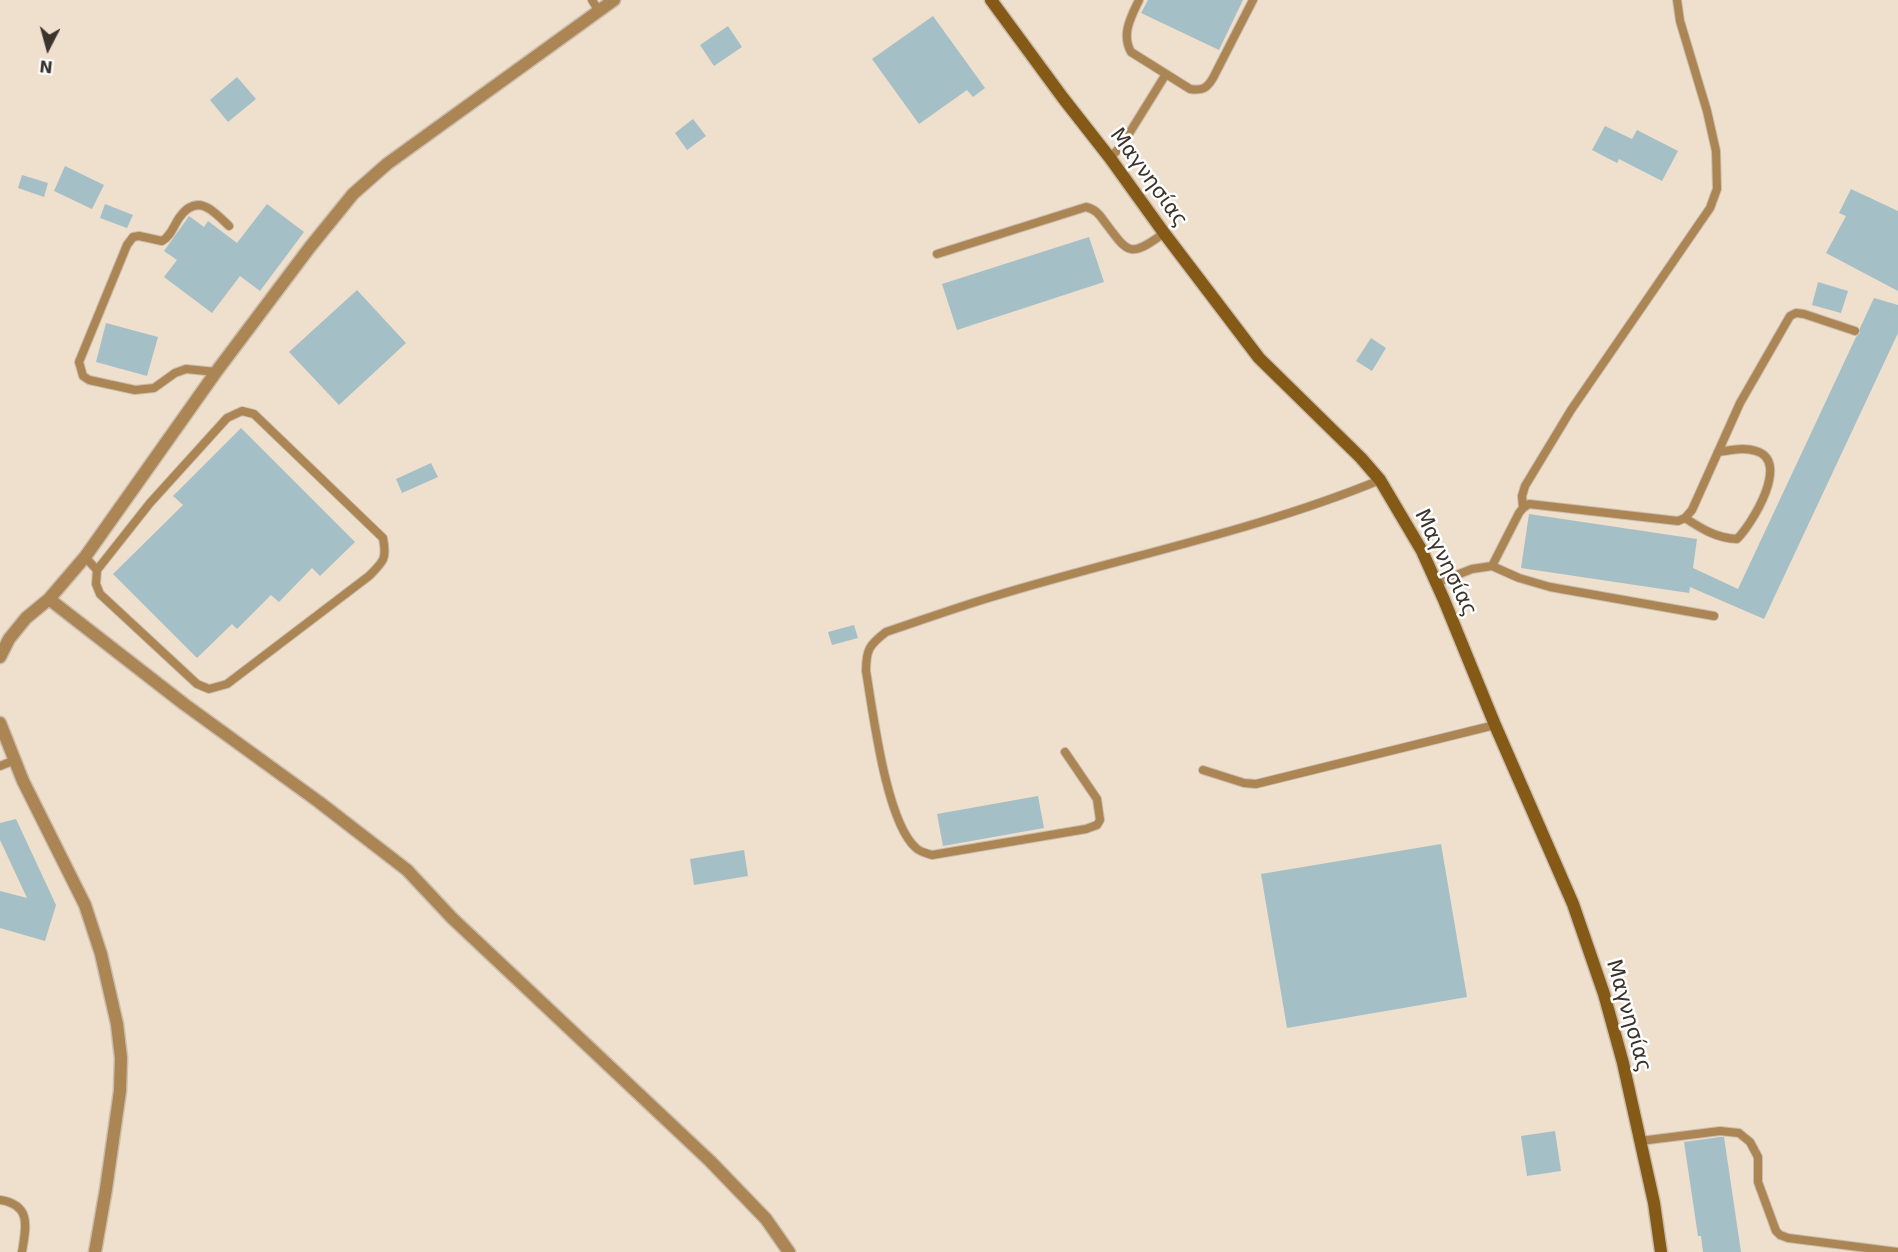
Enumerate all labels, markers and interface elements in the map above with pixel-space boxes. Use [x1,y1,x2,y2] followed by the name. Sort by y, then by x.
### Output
[18,18,78,78] north arrow
[38,56,54,77] text: N
[1104,124,1192,232] street label: Μαγνησίας
[1408,505,1482,621] street label: Μαγνησίας
[1600,957,1656,1075] street label: Μαγνησίας

